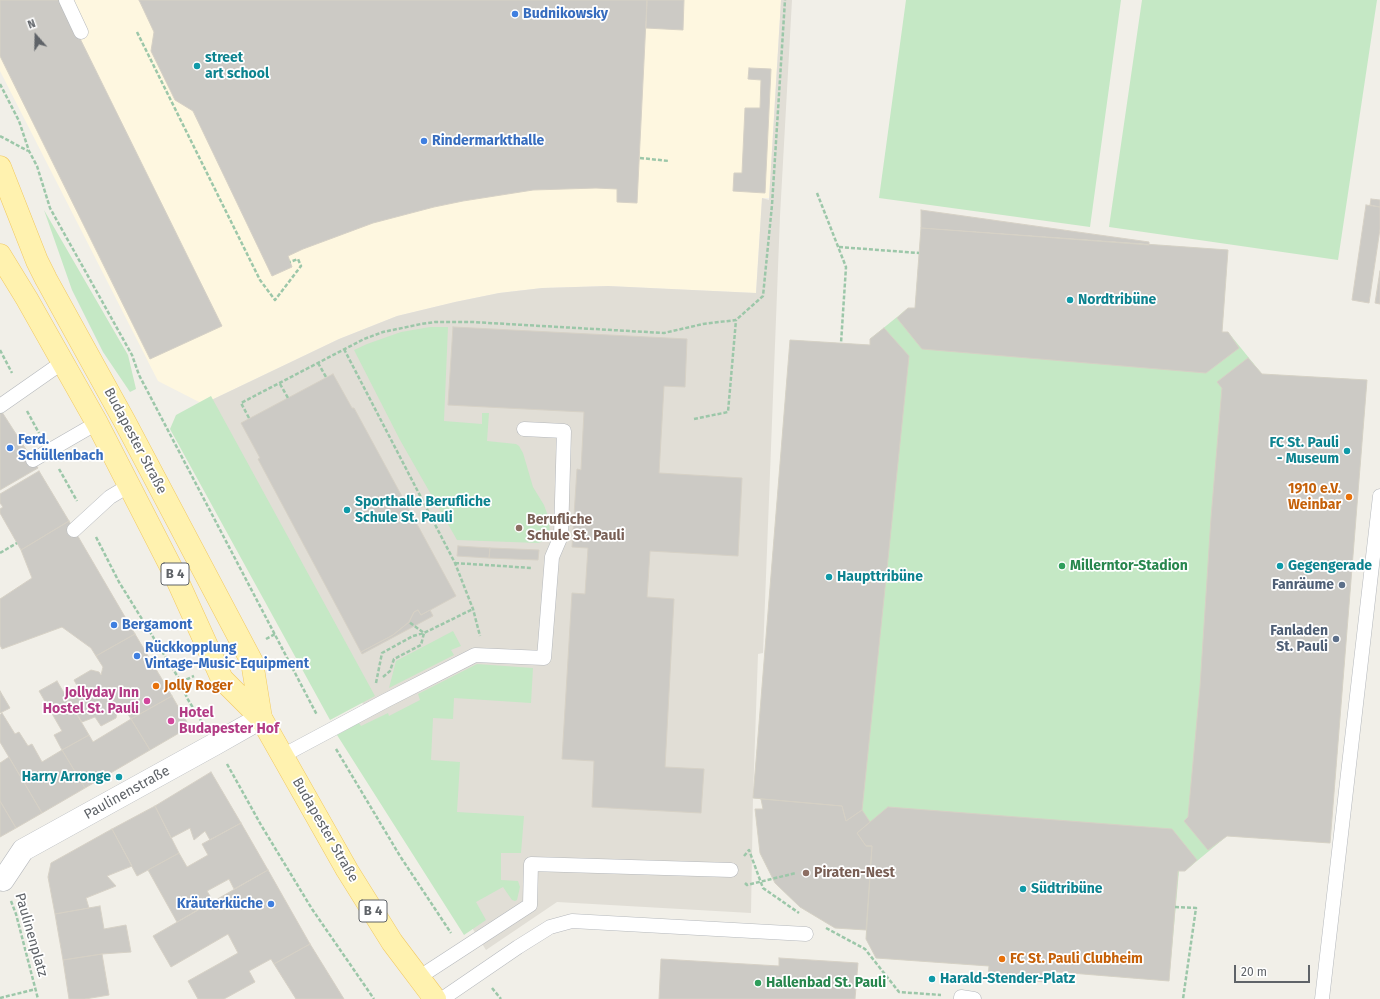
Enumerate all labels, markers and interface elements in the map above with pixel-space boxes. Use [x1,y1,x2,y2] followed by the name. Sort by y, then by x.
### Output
[523,6,608,22] place label: Budnikowsky
[510,9,520,19] marker: Budnikowsky
[16,16,56,56] north arrow
[26,17,37,32] text: N
[205,50,269,82] place label: street art school
[192,61,202,71] marker: street art school
[432,133,544,149] place label: Rindermarkthalle
[419,136,429,146] marker: Rindermarkthalle
[1078,292,1156,308] place label: Nordtribüne
[1065,295,1075,305] marker: Nordtribüne
[100,385,170,497] street label: Budapester Straße
[18,432,104,464] place label: Ferd. Schüllenbach
[1269,435,1339,468] place label: FC St. Pauli - Museum
[5,443,15,453] marker: Ferd. Schüllenbach
[1342,446,1352,456] marker: FC St. Pauli - Museum
[1288,481,1341,514] place label: 1910 e.V. Weinbar
[1344,492,1354,502] marker: 1910 e.V. Weinbar
[355,494,491,526] place label: Sporthalle Berufliche Schule St. Pauli
[342,505,352,515] marker: Sporthalle Berufliche Schule St. Pauli
[527,512,625,544] place label: Berufliche Schule St. Pauli
[514,523,524,533] marker: Berufliche Schule St. Pauli
[1070,558,1188,574] place label: Millerntor-Stadion
[1288,558,1372,574] place label: Gegengerade
[1057,561,1067,571] marker: Millerntor-Stadion
[1275,561,1285,571] marker: Gegengerade
[161,563,189,585] road number: B 4
[837,569,923,585] place label: Haupttribüne
[824,572,834,582] marker: Haupttribüne
[1272,577,1334,593] place label: Fanräume
[1337,580,1347,590] marker: Fanräume
[122,617,192,633] place label: Bergamont
[109,620,119,630] marker: Bergamont
[1270,623,1328,656] place label: Fanladen St. Pauli
[1331,634,1341,644] marker: Fanladen St. Pauli
[145,640,309,672] place label: Rückkopplung Vintage-Music-Equipment
[132,651,142,661] marker: Rückkopplung Vintage-Music-Equipment
[164,678,233,694] place label: Jolly Roger
[151,681,161,691] marker: Jolly Roger
[43,685,139,718] place label: Jollyday Inn Hostel St. Pauli
[142,696,152,706] marker: Jollyday Inn Hostel St. Pauli
[179,705,279,738] place label: Hotel Budapester Hof
[166,716,176,726] marker: Hotel Budapester Hof
[81,763,173,823] street label: Paulinenstraße
[22,769,111,785] place label: Harry Arronge
[114,772,124,782] marker: Harry Arronge
[288,775,362,885] street label: Budapester Straße
[814,865,895,881] place label: Piraten-Nest
[801,868,811,878] marker: Piraten-Nest
[1031,881,1103,897] place label: Südtribüne
[1018,884,1028,894] marker: Südtribüne
[11,891,51,979] street label: Paulinenplatz
[177,896,263,912] place label: Kräuterküche
[266,899,276,909] marker: Kräuterküche
[359,900,387,922] road number: B 4
[1010,951,1143,967] place label: FC St. Pauli Clubheim
[997,954,1007,964] marker: FC St. Pauli Clubheim
[1236,957,1312,983] scale bar
[1241,965,1267,979] text: 20 m
[940,971,1075,987] place label: Harald-Stender-Platz
[927,974,937,984] marker: Harald-Stender-Platz
[766,975,886,991] place label: Hallenbad St. Pauli
[753,978,763,988] marker: Hallenbad St. Pauli

